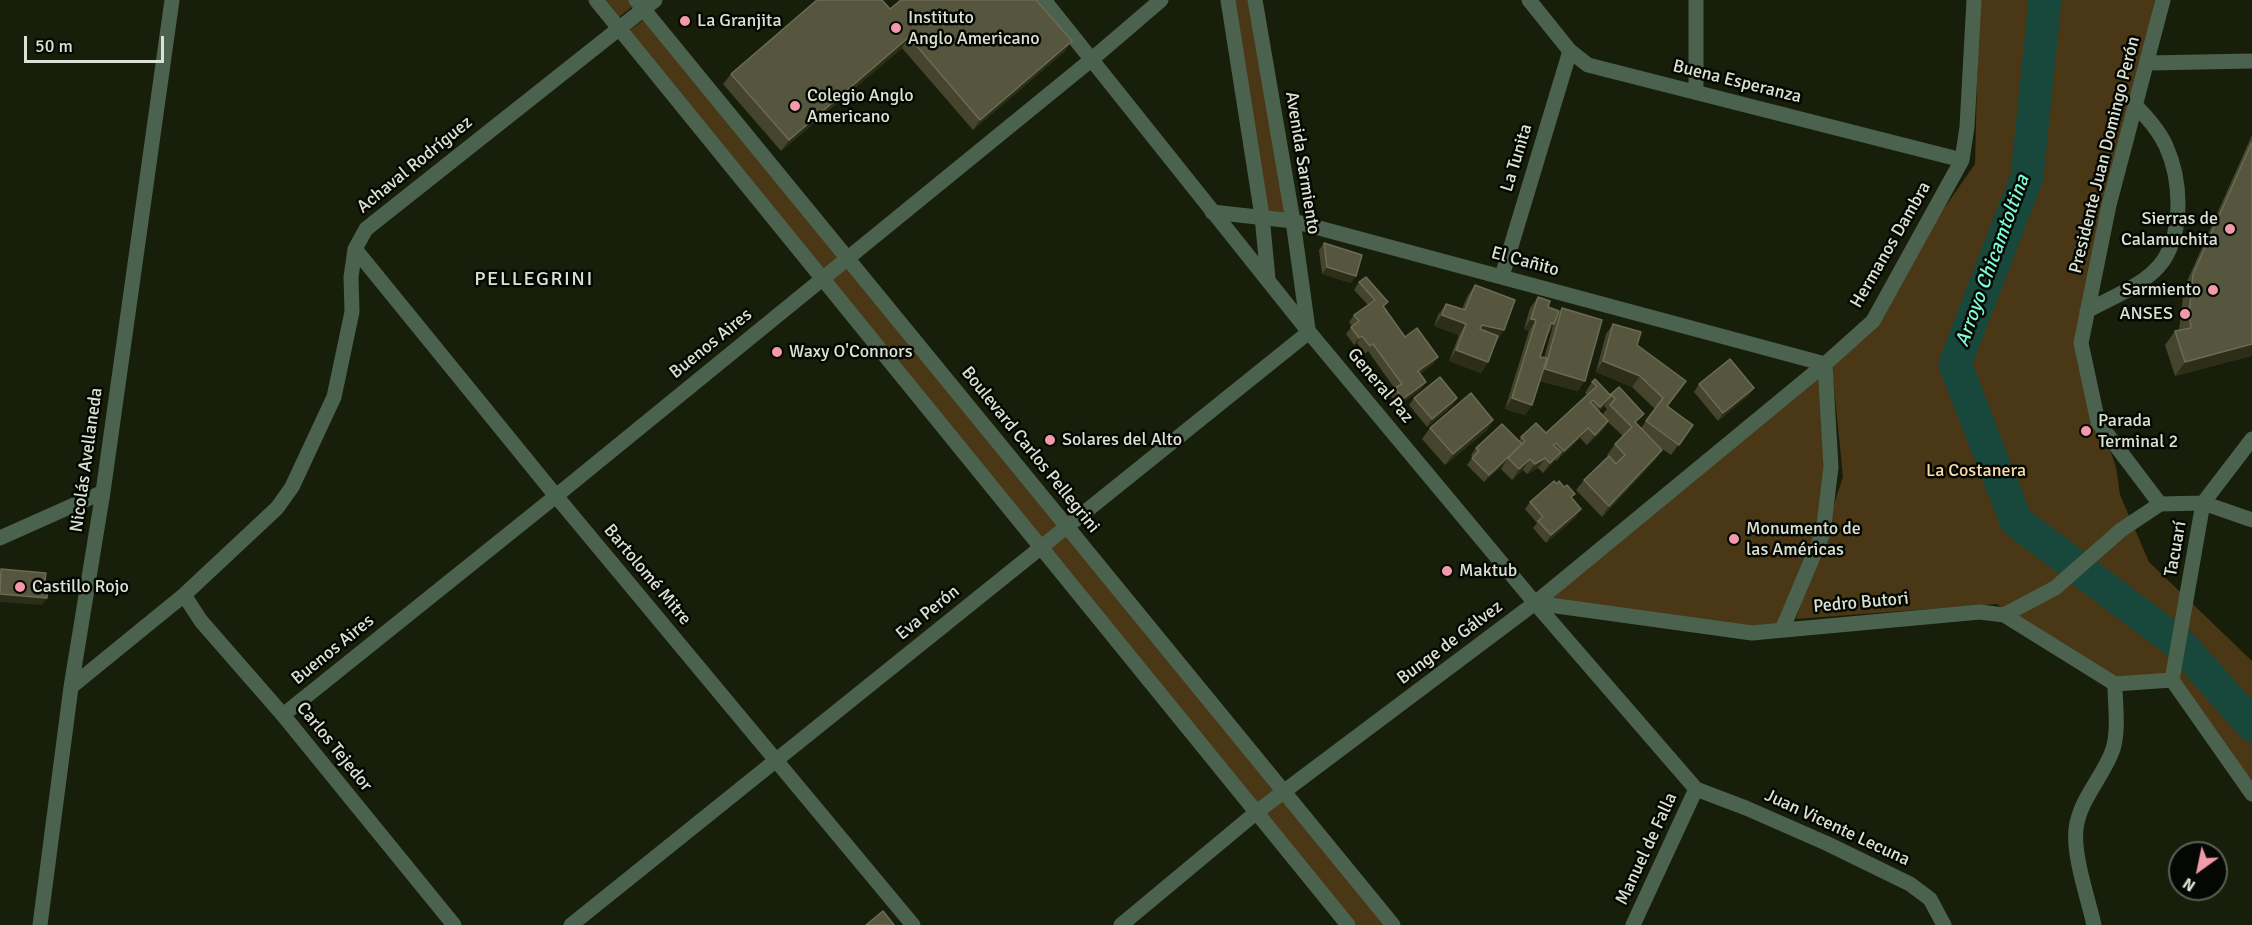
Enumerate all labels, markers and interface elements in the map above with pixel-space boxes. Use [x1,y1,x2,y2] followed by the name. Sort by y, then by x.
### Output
[908,7,1040,50] place label: Instituto Anglo Americano
[697,10,782,32] place label: La Granjita
[678,14,692,28] marker: La Granjita
[889,21,903,35] marker: Instituto Anglo Americano
[27,24,166,62] scale bar
[2065,34,2145,276] street label: Presidente Juan Domingo Perón
[35,35,73,57] text: 50 m
[1670,56,1804,108] street label: Buena Esperanza
[807,85,914,128] place label: Colegio Anglo Americano
[1280,90,1324,236] street label: Avenida Sarmiento
[788,99,802,113] marker: Colegio Anglo Americano
[353,112,477,218] street label: Achaval Rodríguez
[1497,122,1537,194] street label: La Tunita
[1951,172,2035,350] water label: Arroyo Chicamtoltina
[1846,178,1936,312] street label: Hermanos Dambra
[2121,208,2218,250] place label: Sierras de Calamuchita
[2223,222,2237,236] marker: Sierras de Calamuchita
[1489,243,1561,281] street label: El Cañito
[474,268,594,292] district label: PELLEGRINI
[2122,279,2201,301] place label: Sarmiento
[2206,283,2220,297] marker: Sarmiento
[2120,303,2173,325] place label: ANSES
[665,304,757,384] street label: Buenos Aires
[2178,307,2192,321] marker: ANSES
[789,341,913,363] place label: Waxy O'Connors
[1342,344,1418,428] street label: General Paz
[770,345,784,359] marker: Waxy O'Connors
[956,362,1104,538] street label: Boulevard Carlos Pellegrini
[66,386,108,534] street label: Nicolás Avellaneda
[2098,410,2178,452] place label: Parada Terminal 2
[2079,424,2093,438] marker: Parada Terminal 2
[1062,429,1182,451] place label: Solares del Alto
[1043,433,1057,447] marker: Solares del Alto
[1926,460,2026,482] park label: La Costanera
[1746,518,1861,560] place label: Monumento de las Américas
[598,520,696,630] street label: Bartolomé Mitre
[2161,520,2191,578] street label: Tacuarí
[1727,532,1741,546] marker: Monumento de las Américas
[1459,560,1517,582] place label: Maktub
[1440,564,1454,578] marker: Maktub
[32,576,129,598] place label: Castillo Rojo
[13,580,27,594] marker: Castillo Rojo
[892,581,964,645] street label: Eva Perón
[1812,588,1910,618] street label: Pedro Butori
[1393,596,1507,690] street label: Bunge de Gálvez
[287,610,379,690] street label: Buenos Aires
[291,698,377,796] street label: Carlos Tejedor
[1761,785,1913,871] street label: Juan Vicente Lecuna
[1612,789,1682,909] street label: Manuel de Falla
[2168,841,2228,901] north arrow
[2179,873,2199,896] text: N

